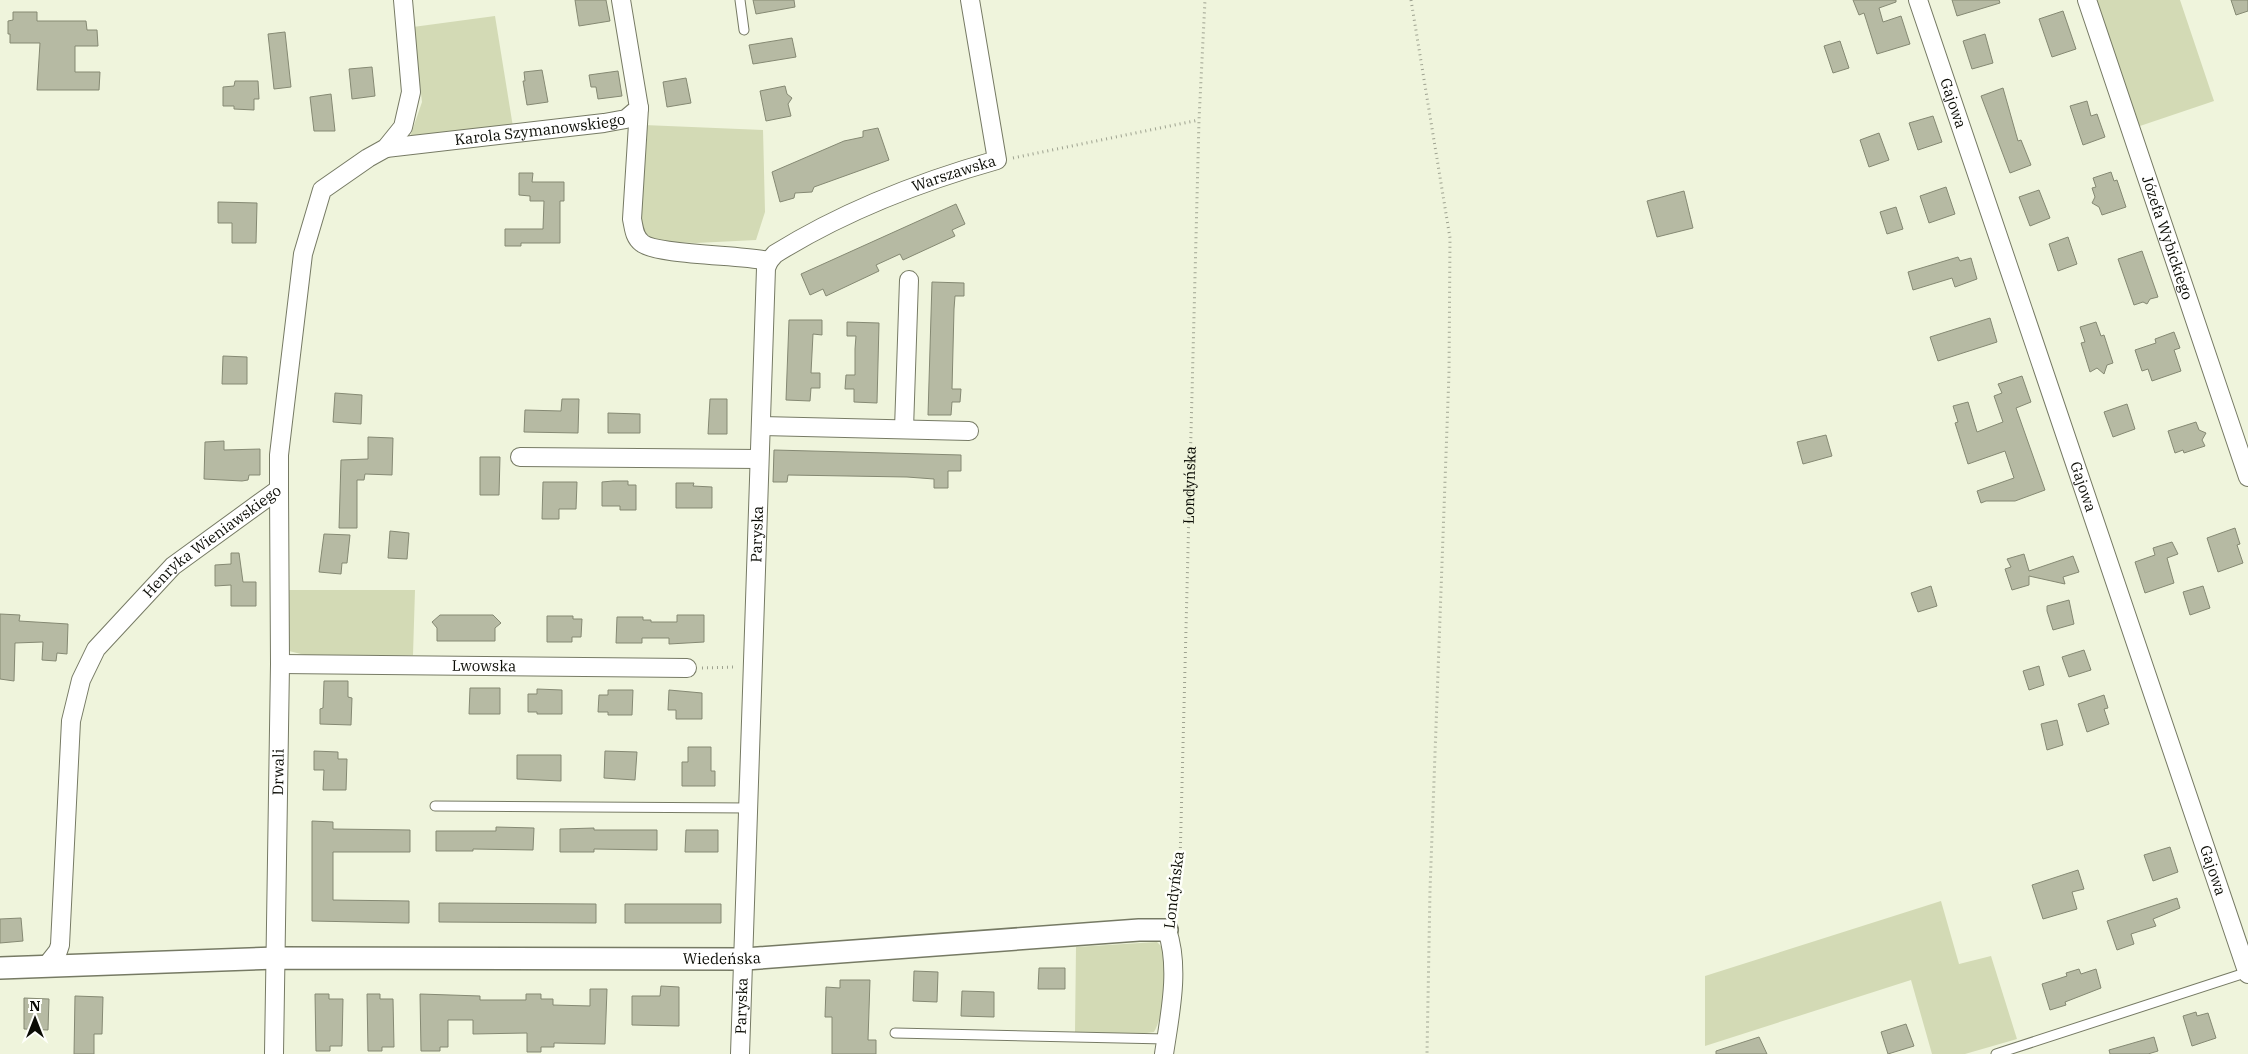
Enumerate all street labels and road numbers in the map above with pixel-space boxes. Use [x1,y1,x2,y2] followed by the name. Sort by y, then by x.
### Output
[1936,75,1971,131] street label: Gajowa
[454,109,627,149] street label: Karola Szymanowskiego
[909,151,998,196] street label: Warszawska
[2138,173,2197,302] street label: Józefa Wybickiego
[1179,446,1200,524] street label: Londyńska
[2066,459,2101,514] street label: Gajowa
[138,481,285,601] street label: Henryka Wieniawskiego
[746,506,767,563] street label: Paryska
[452,656,516,675] street label: Lwowska
[268,748,288,796] street label: Drwali
[2196,843,2231,898] street label: Gajowa
[1159,850,1188,930] street label: Londyńska
[683,948,762,968] street label: Wiedeńska
[731,977,752,1035] street label: Paryska

